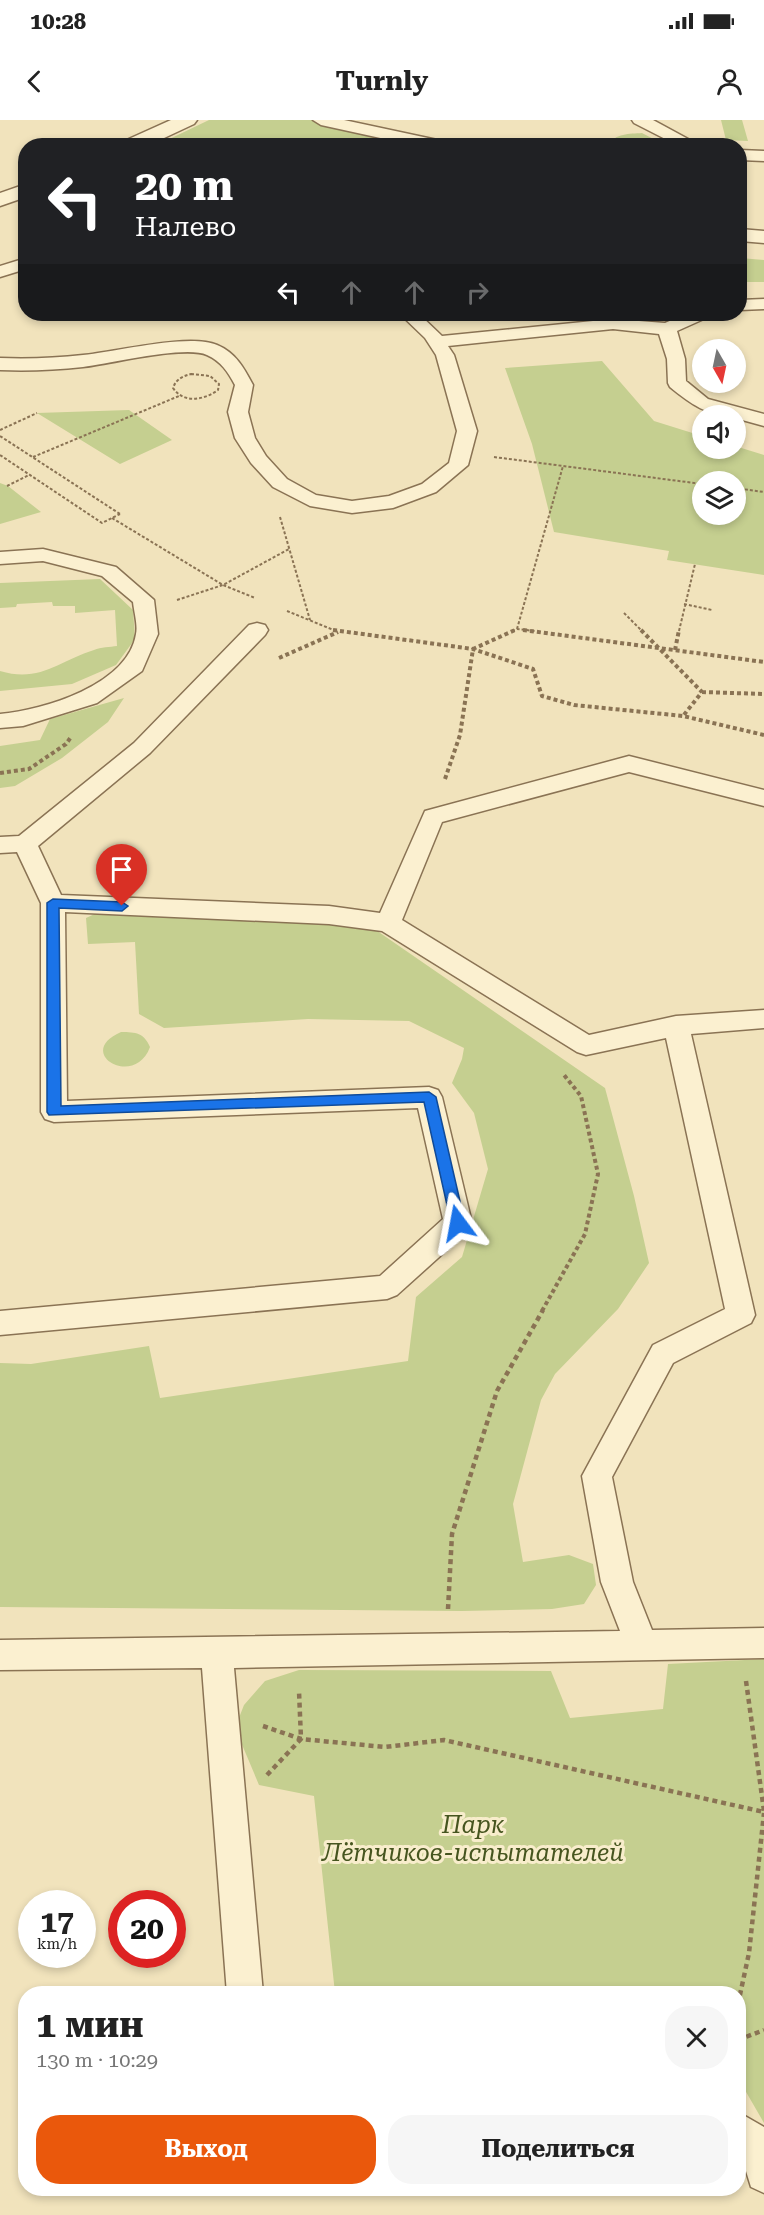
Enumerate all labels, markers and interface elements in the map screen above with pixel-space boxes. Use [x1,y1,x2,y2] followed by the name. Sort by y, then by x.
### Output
[30,9,86,34] text: 10:28
[18,65,51,98] icon: back
[336,65,428,97] text: Turnly
[713,65,746,98] icon: person
[135,161,233,210] text: 20 m
[36,162,114,240] icon: left
[135,211,236,243] text: Налево
[272,276,305,309] icon: left
[335,276,368,309] icon: ahead
[398,276,431,309] icon: ahead
[461,276,494,309] icon: right
[692,339,746,393] north arrow
[692,339,746,525] map controls
[692,405,746,459] button: sound
[692,471,746,525] button: layers
[96,844,147,906] pin
[105,853,138,886] icon: arrive
[426,1191,490,1255] position arrow
[320,1811,624,1867] park label: Парк Лётчиков-испытателей
[108,1890,186,1968] speed limit sign: 20
[40,1904,74,1939] text: 17
[37,1935,77,1953] text: km/h
[36,2004,144,2046] text: 1 мин
[665,2006,728,2069] button: close
[36,2048,158,2072] text: 130 m · 10:29
[36,2115,376,2184] button: Выход
[388,2115,728,2184] button: Поделиться

